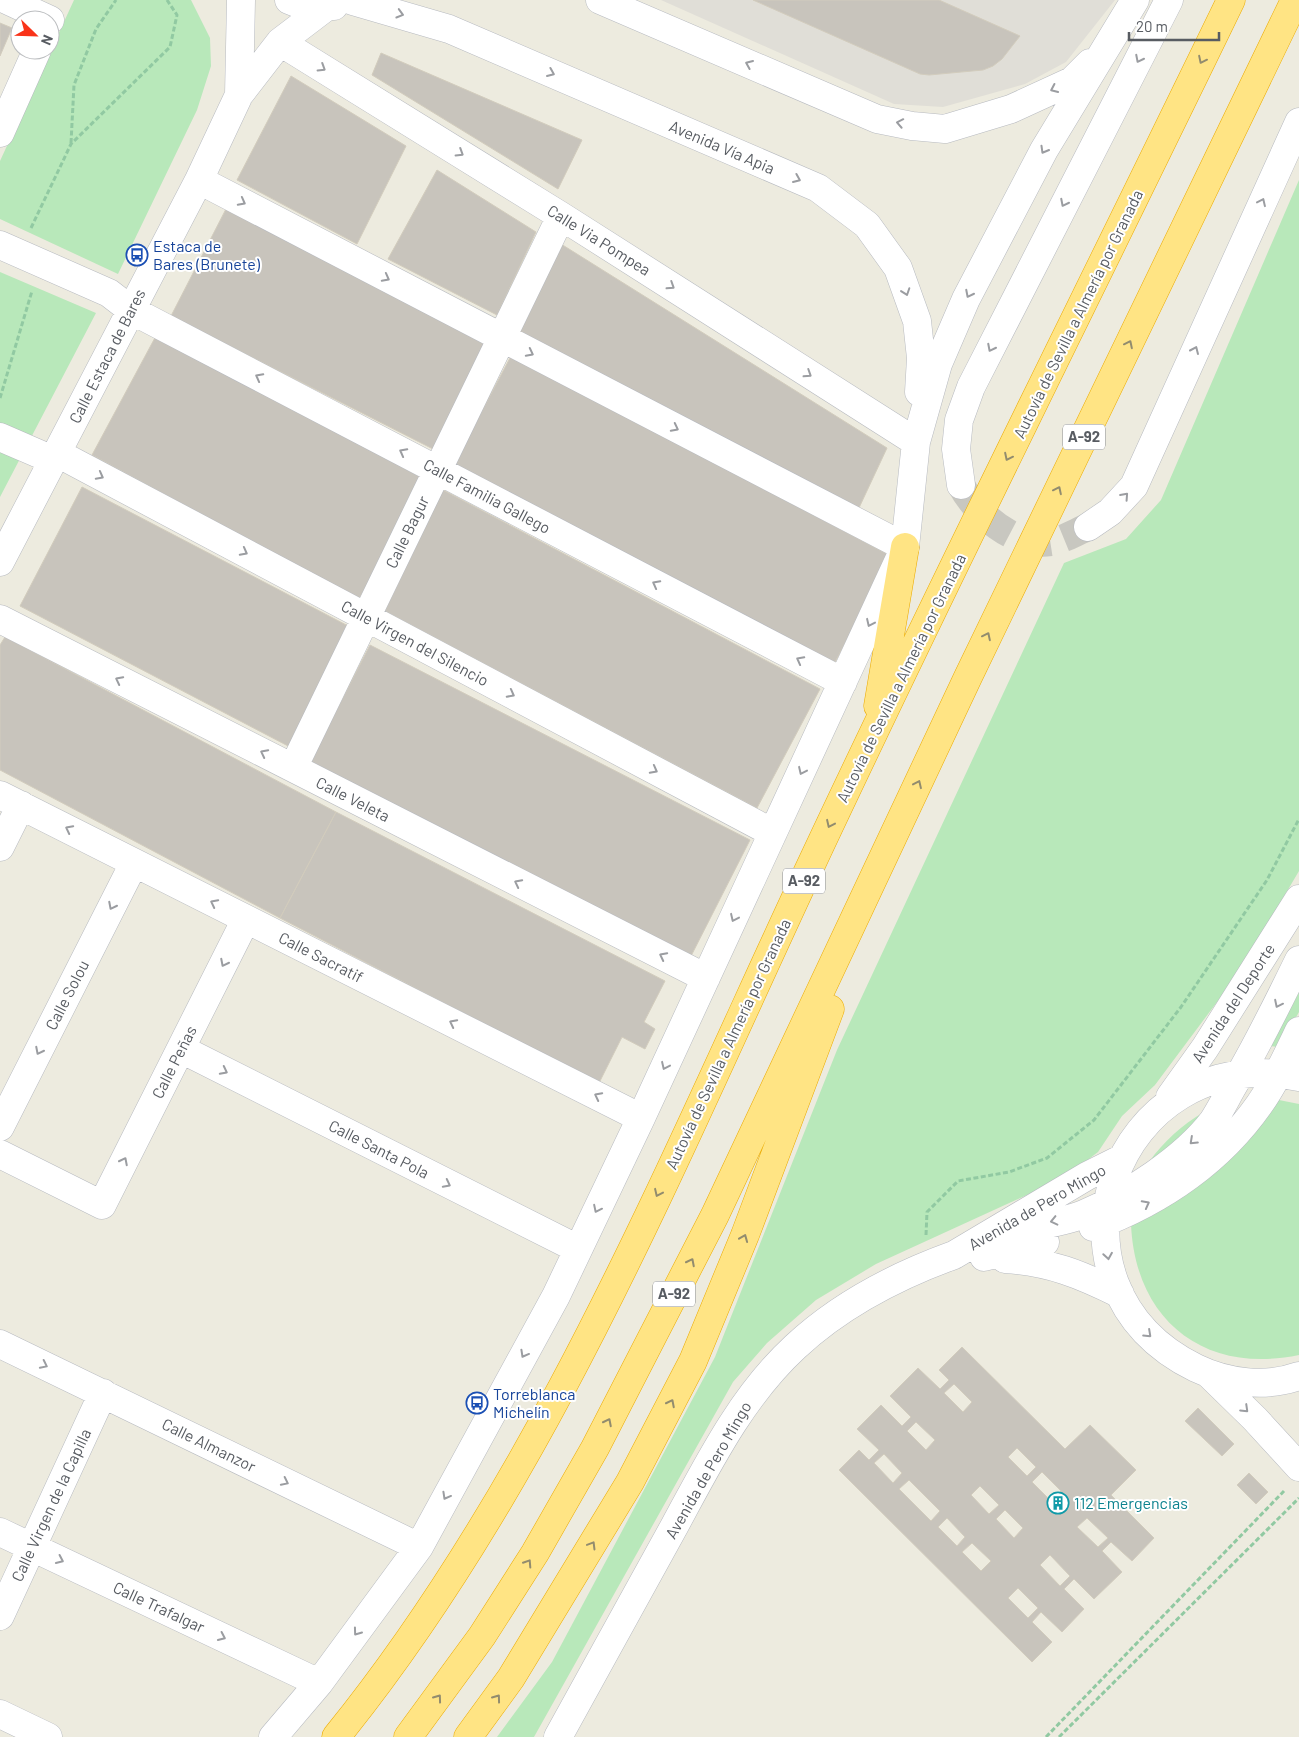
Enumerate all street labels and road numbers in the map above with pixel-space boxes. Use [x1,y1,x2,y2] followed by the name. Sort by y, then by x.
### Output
[667,116,778,177] street label: Avenida Vía Apia
[1009,186,1146,441] street label: Autovía de Sevilla a Almería por Granada
[544,200,654,279] street label: Calle Via Pompea
[64,285,149,426] street label: Calle Estaca de Bares
[1063,424,1105,450] road number: A-92
[420,454,554,537] street label: Calle Familia Gallego
[381,492,432,571] street label: Calle Bagur
[832,550,969,805] street label: Autovía de Sevilla a Almería por Granada
[338,596,492,690] street label: Calle Virgen del Silencio
[313,772,393,825] street label: Calle Veleta
[783,868,825,894] road number: A-92
[661,916,794,1172] street label: Autovía de Sevilla a Almería por Granada
[276,927,367,986] street label: Calle Sacratif
[1187,940,1278,1066] street label: Avenida del Deporte
[41,957,92,1033] street label: Calle Solou
[147,1022,200,1101] street label: Calle Peñas
[326,1115,433,1182] street label: Calle Santa Pola
[965,1160,1109,1254] street label: Avenida de Pero Mingo
[653,1282,695,1306] road number: A-92
[661,1398,755,1542] street label: Avenida de Pero Mingo
[159,1414,259,1476] street label: Calle Almanzor
[7,1425,94,1584] street label: Calle Virgen de la Capilla
[110,1577,208,1636] street label: Calle Trafalgar

